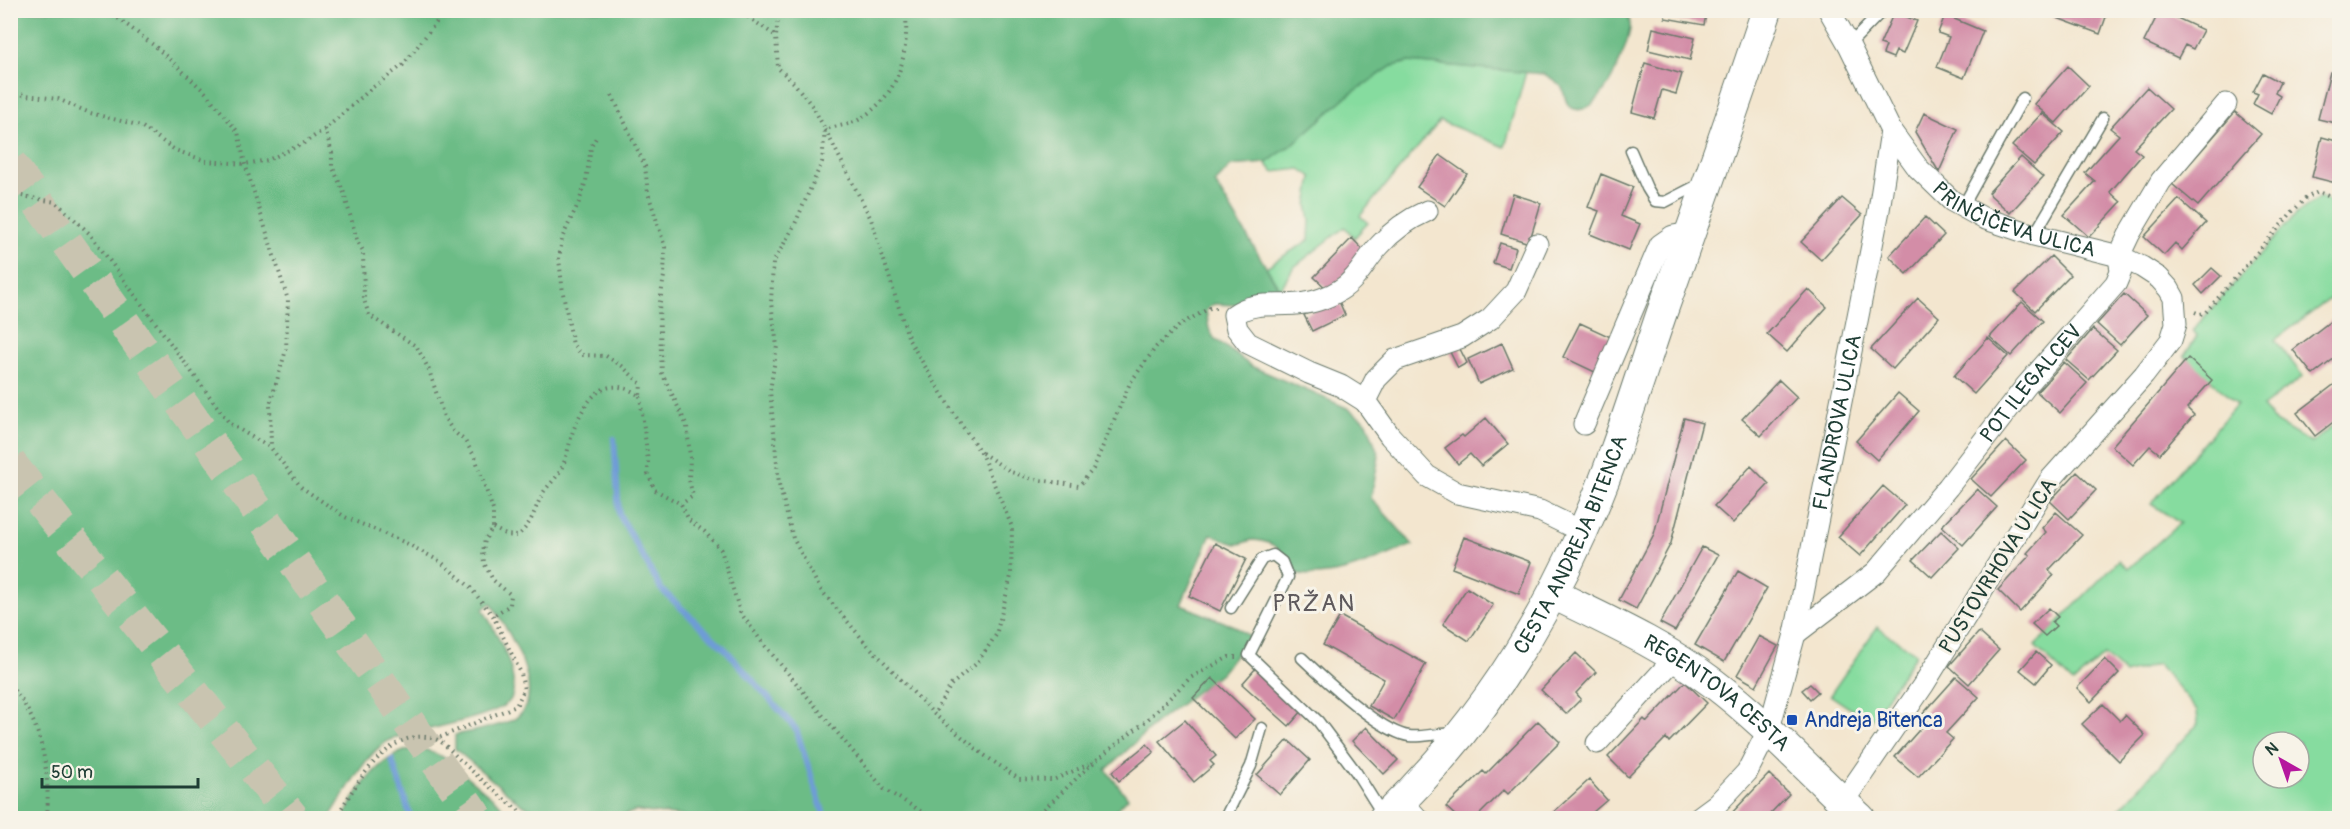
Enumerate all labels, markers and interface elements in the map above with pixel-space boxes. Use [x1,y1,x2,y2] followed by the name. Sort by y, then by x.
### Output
[1926,176,2098,263] street label: PRINČIČEVA ULICA
[1974,318,2087,448] street label: POT ILEGALCEV
[1806,332,1868,513] street label: FLANDROVA ULICA
[1507,431,1633,659] street label: CESTA ANDREJA BITENCA
[1933,473,2063,659] street label: PUSTOVRHOVA ULICA
[1272,589,1356,618] district label: PRŽAN
[1639,628,1796,757] street label: REGENTOVA CESTA
[1804,707,1943,734] place label: Andreja Bitenca
[1785,713,1799,727] marker: Andreja Bitenca
[2251,730,2311,790] north arrow
[2261,738,2283,760] text: N
[42,751,198,789] scale bar
[51,761,93,784] text: 50 m

